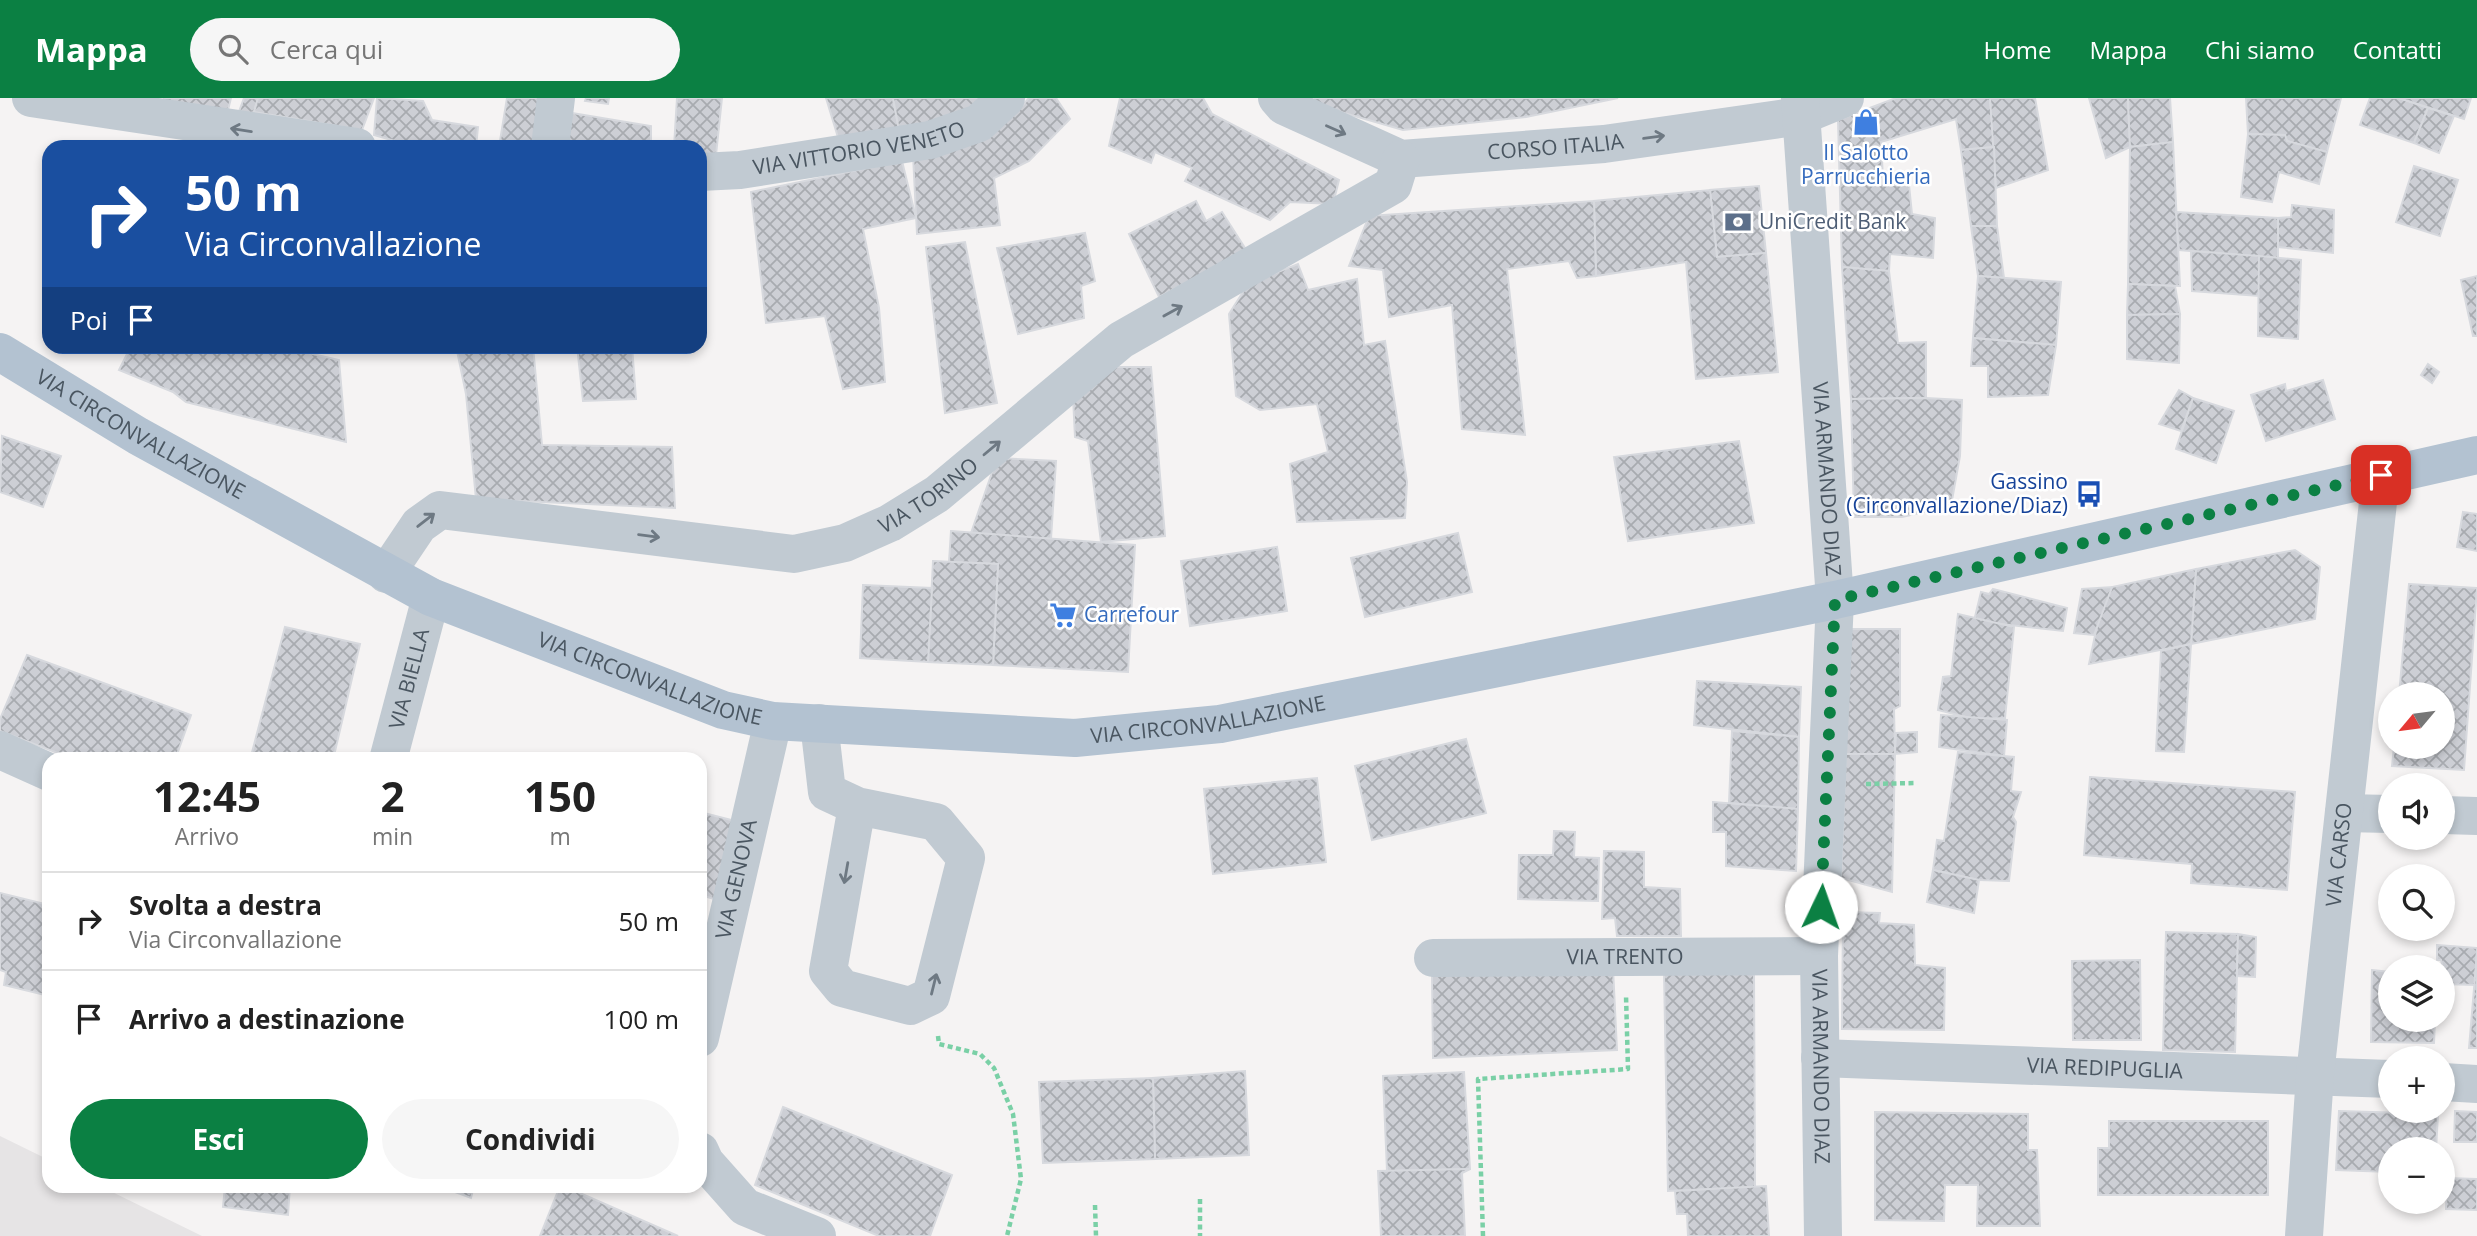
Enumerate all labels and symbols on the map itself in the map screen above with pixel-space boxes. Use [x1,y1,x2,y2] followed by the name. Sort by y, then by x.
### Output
[1851,107,1881,137] shop icon: Il Salotto Parrucchieria
[751,114,969,181] street label: VIA VITTORIO VENETO
[230,123,253,136] one-way arrow
[1325,124,1346,137] one-way arrow
[1486,126,1626,166] street label: CORSO ITALIA
[1642,130,1665,143] one-way arrow
[1801,138,1931,190] place label: Il Salotto Parrucchieria
[1723,207,1753,237] bank icon: UniCredit Bank
[1759,207,1906,235] place label: UniCredit Bank
[1162,304,1182,318] one-way arrow
[31,362,251,505] street label: VIA CIRCONVALLAZIONE
[1807,381,1848,577] street label: VIA ARMANDO DIAZ
[983,440,1001,456] one-way arrow
[2351,445,2411,505] pin
[874,451,984,539] street label: VIA TORINO
[1846,467,2068,519] place label: Gassino (Circonvallazione/Diaz)
[2074,479,2104,509] bus stop icon: Gassino (Circonvallazione/Diaz)
[417,513,435,528] one-way arrow
[637,529,660,542] one-way arrow
[1048,600,1078,630] supermarket icon: Carrefour
[1084,600,1179,628] place label: Carrefour
[382,624,435,732] street label: VIA BIELLA
[534,625,765,731] street label: VIA CIRCONVALLAZIONE
[2378,682,2455,760] north arrow
[1089,688,1328,749] street label: VIA CIRCONVALLAZIONE
[2319,801,2358,908] street label: VIA CARSO
[708,816,763,942] street label: VIA GENOVA
[838,862,852,884] one-way arrow
[1784,870,1858,944] position arrow
[1566,942,1684,970] street label: VIA TRENTO
[1806,969,1837,1164] street label: VIA ARMANDO DIAZ
[928,973,941,996] one-way arrow
[2026,1051,2184,1084] street label: VIA REDIPUGLIA

